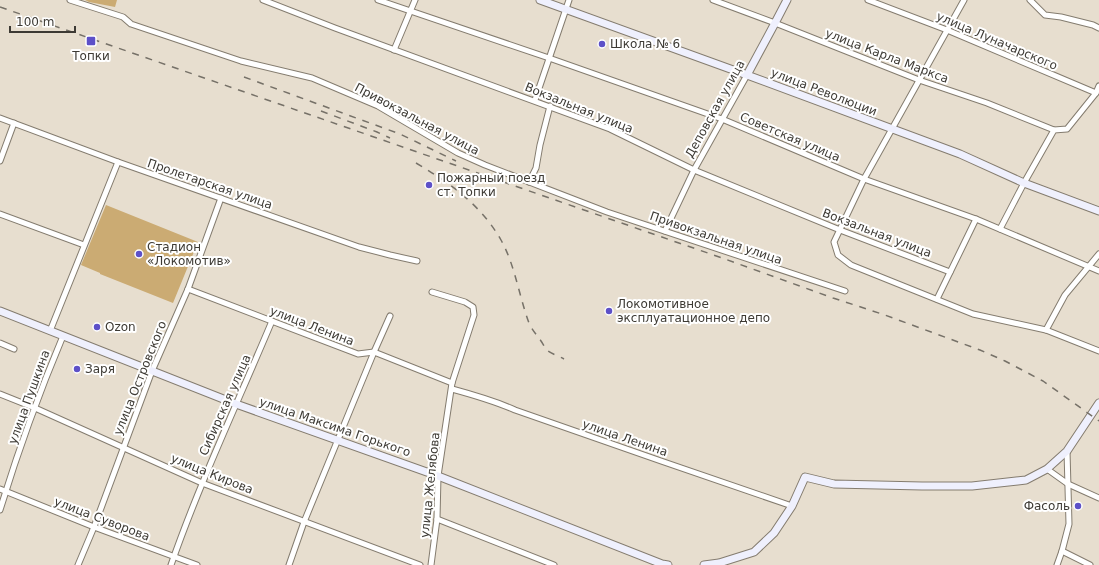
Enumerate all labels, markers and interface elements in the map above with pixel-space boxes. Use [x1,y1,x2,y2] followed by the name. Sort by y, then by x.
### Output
[10,8,75,34] scale bar
[934,9,1060,73] street label: улица Луначарского
[16,15,54,29] text: 100 m
[823,26,951,86] street label: улица Карла Маркса
[85,35,97,47] marker: Топки
[610,37,680,51] place label: Школа № 6
[597,39,607,49] marker: Школа № 6
[71,49,110,63] place label: Топки
[682,58,748,160] street label: Деповская улица
[769,65,879,119] street label: улица Революции
[352,80,482,158] street label: Привокзальная улица
[523,80,635,136] street label: Вокзальная улица
[738,110,842,164] street label: Советская улица
[146,156,274,212] street label: Пролетарская улица
[437,171,545,199] place label: Пожарный поезд ст. Топки
[424,180,434,190] marker: Пожарный поезд ст. Топки
[821,206,933,260] street label: Вокзальная улица
[648,209,784,267] street label: Привокзальная улица
[147,240,231,268] place label: Стадион «Локомотив»
[134,249,144,259] marker: Стадион «Локомотив»
[617,297,770,325] place label: Локомотивное эксплуатационное депо
[268,303,356,349] street label: улица Ленина
[604,306,614,316] marker: Локомотивное эксплуатационное депо
[111,319,169,437] street label: улица Островского
[105,320,136,334] place label: Ozon
[92,322,102,332] marker: Ozon
[5,348,53,446] street label: улица Пушкина
[196,352,254,458] street label: Сибирская улица
[85,362,115,376] place label: Заря
[72,364,82,374] marker: Заря
[258,394,412,460] street label: улица Максима Горького
[581,417,669,459] street label: улица Ленина
[417,431,443,539] street label: улица Желябова
[169,451,255,497] street label: улица Кирова
[52,494,152,544] street label: улица Суворова
[1024,499,1070,513] place label: Фасоль
[1073,501,1083,511] marker: Фасоль

